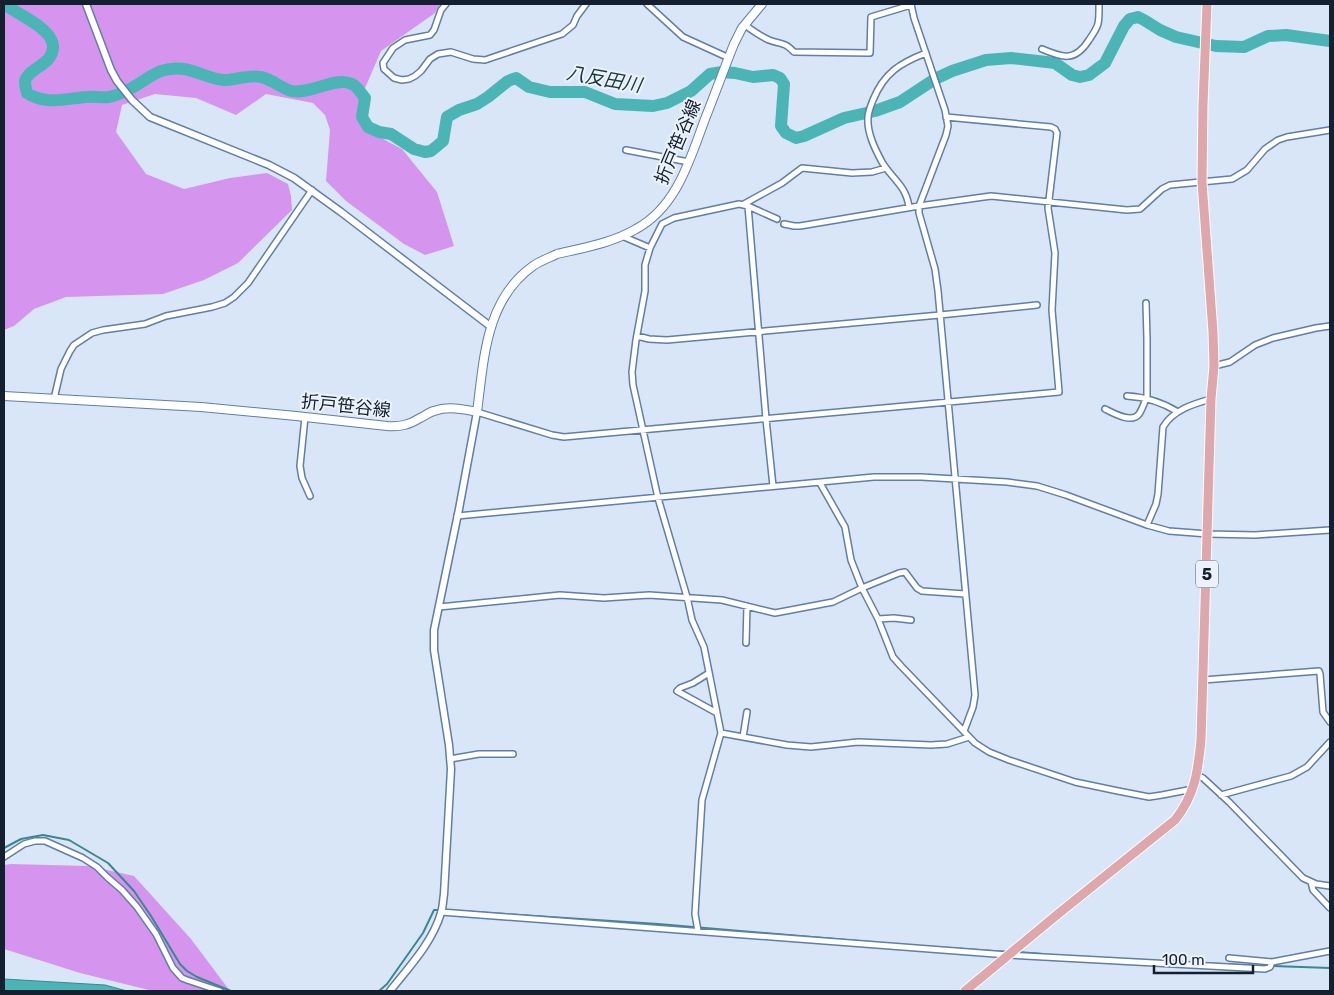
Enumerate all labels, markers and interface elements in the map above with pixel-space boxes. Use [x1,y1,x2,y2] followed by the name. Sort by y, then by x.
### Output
[565,61,645,97] water label: 八反田川
[650,96,706,188] street label: 折戸笹谷線
[300,390,392,422] street label: 折戸笹谷線
[1196,560,1218,588] road number: 5
[1154,942,1253,974] scale bar
[1162,951,1204,969] text: 100 m

